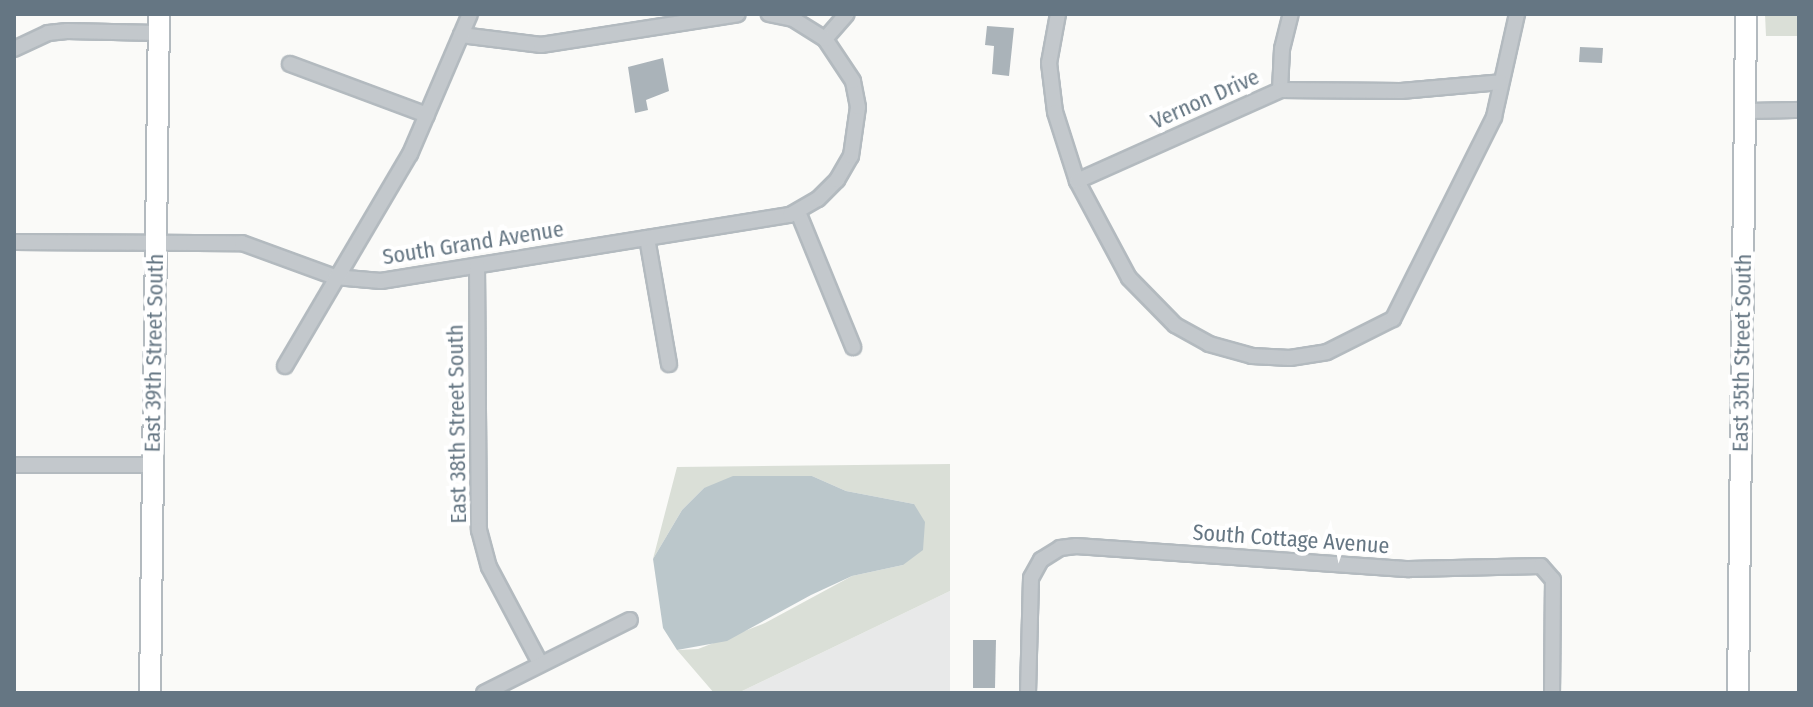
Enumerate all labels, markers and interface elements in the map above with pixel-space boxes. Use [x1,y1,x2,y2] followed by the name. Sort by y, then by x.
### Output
[1147,63,1263,135] street label: Vernon Drive
[381,216,565,270] street label: South Grand Avenue
[139,253,169,453] street label: East 39th Street South
[1727,254,1757,452] street label: East 35th Street South
[442,324,472,524] street label: East 38th Street South
[1192,519,1390,559] street label: South Cottage Avenue

